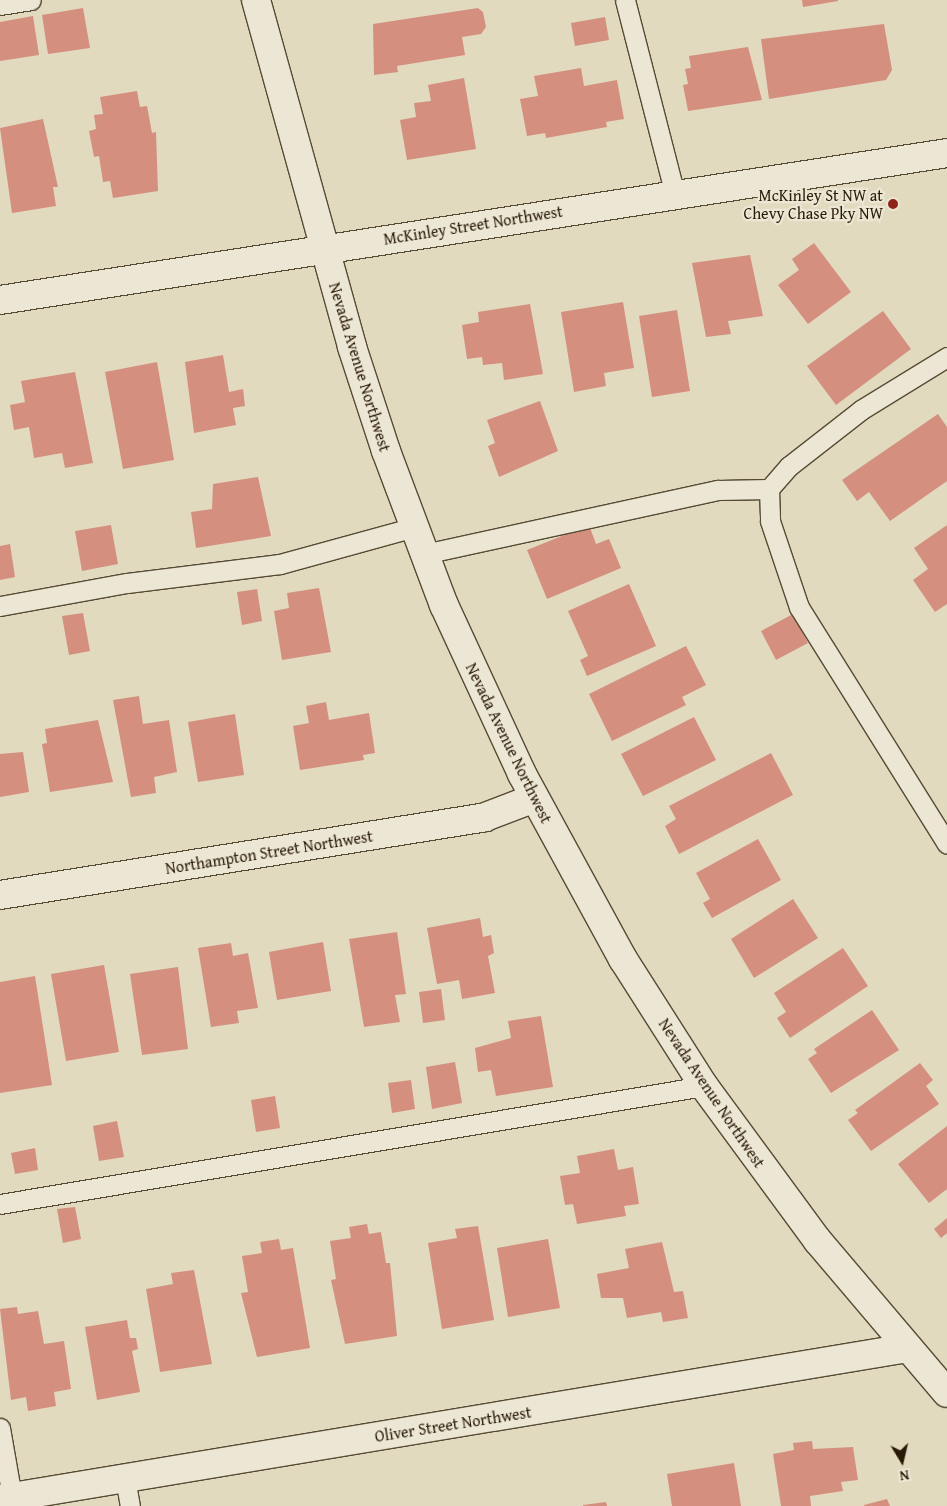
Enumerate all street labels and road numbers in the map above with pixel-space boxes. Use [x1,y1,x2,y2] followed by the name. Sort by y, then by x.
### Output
[382,201,564,249] street label: McKinley Street Northwest
[325,280,395,454] street label: Nevada Avenue Northwest
[462,660,556,826] street label: Nevada Avenue Northwest
[164,826,374,878] street label: Northampton Street Northwest
[655,1015,769,1171] street label: Nevada Avenue Northwest
[373,1402,533,1446] street label: Oliver Street Northwest

